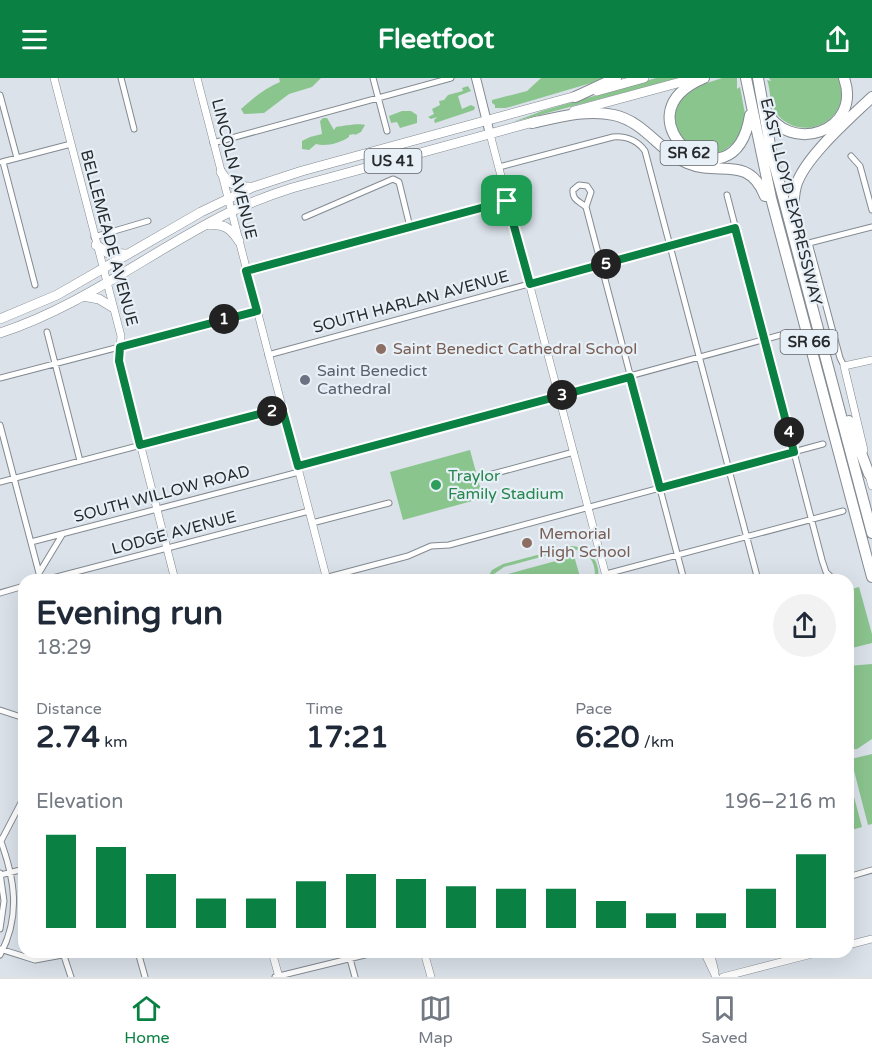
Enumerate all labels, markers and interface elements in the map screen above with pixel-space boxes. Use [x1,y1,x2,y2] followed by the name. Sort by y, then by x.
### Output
[18,23,51,56] icon: menu
[378,23,494,56] text: Fleetfoot
[821,23,854,56] icon: share
[756,96,826,308] street label: EAST LLOYD EXPRESSWAY
[207,97,261,241] street label: LINCOLN AVENUE
[660,141,718,165] road number: SR 62
[76,148,142,328] street label: BELLEMEADE AVENUE
[364,149,422,173] road number: US 41
[481,175,532,226] pin
[490,184,523,217] icon: arrive
[591,249,621,279] pin: 5
[601,254,611,274] text: 5
[311,266,511,338] street label: SOUTH HARLAN AVENUE
[209,304,239,334] pin: 1
[219,309,229,329] text: 1
[780,330,838,354] road number: SR 66
[393,339,637,359] place label: Saint Benedict Cathedral School
[374,342,388,356] marker: Saint Benedict Cathedral School
[317,361,427,399] place label: Saint Benedict Cathedral
[298,373,312,387] marker: Saint Benedict Cathedral
[547,380,577,410] pin: 3
[557,385,567,405] text: 3
[257,396,287,426] pin: 2
[267,401,277,421] text: 2
[774,417,804,447] pin: 4
[784,422,794,442] text: 4
[72,461,252,527] street label: SOUTH WILLOW ROAD
[448,466,564,504] place label: Traylor Family Stadium
[429,478,443,492] marker: Traylor Family Stadium
[109,507,239,559] street label: LODGE AVENUE
[539,524,630,562] place label: Memorial High School
[520,536,534,550] marker: Memorial High School
[36,594,223,633] text: Evening run
[773,594,836,657] button: share
[36,636,91,660] text: 18:29
[36,699,102,719] text: Distance
[306,699,343,719] text: Time
[575,699,612,719] text: Pace
[36,719,100,756] text: 2.74
[306,719,389,756] text: 17:21
[575,719,640,756] text: 6:20
[100,732,128,752] text: km
[640,732,674,752] text: /km
[36,790,123,814] text: Elevation
[723,790,836,814] text: 196–216 m
[124,992,170,1048] tab: Home
[418,992,453,1048] tab: Map
[701,992,748,1048] tab: Saved

